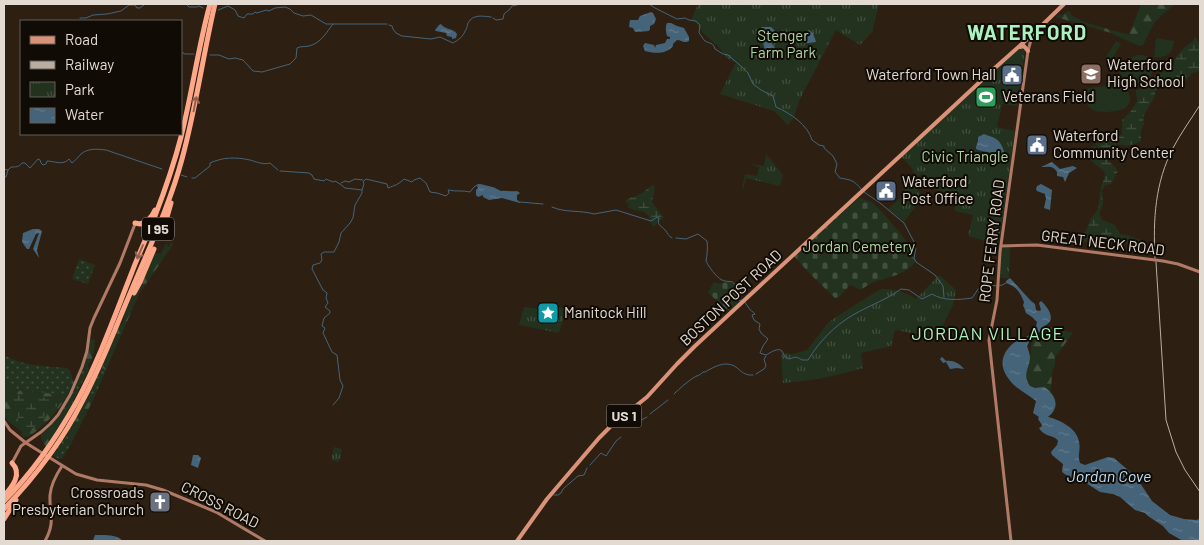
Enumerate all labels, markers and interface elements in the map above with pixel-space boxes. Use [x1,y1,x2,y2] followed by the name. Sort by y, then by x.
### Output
[20,20,182,135] legend
[967,20,1087,44] district label: WATERFORD
[750,26,817,61] park label: Stenger Farm Park
[65,30,98,48] text: Road
[65,55,114,73] text: Railway
[1107,55,1184,90] place label: Waterford High School
[1079,62,1103,86] school or university icon: Waterford High School
[1000,63,1024,87] public building icon: Waterford Town Hall
[866,65,996,83] place label: Waterford Town Hall
[65,80,95,98] text: Park
[974,85,998,109] sports icon: Veterans Field
[1002,87,1095,105] place label: Veterans Field
[190,97,200,113] one-way arrow
[65,105,104,123] text: Water
[1053,126,1175,161] place label: Waterford Community Center
[1025,133,1049,157] public building icon: Waterford Community Center
[922,147,1008,165] park label: Civic Triangle
[902,172,974,207] place label: Waterford Post Office
[975,178,1007,303] street label: ROPE FERRY ROAD
[874,179,898,203] public building icon: Waterford Post Office
[142,218,174,240] road number: I 95
[1040,226,1166,259] street label: GREAT NECK ROAD
[803,237,915,255] park label: Jordan Cemetery
[135,244,145,259] one-way arrow
[676,246,785,349] street label: BOSTON POST ROAD
[536,301,560,325] place icon: Manitock Hill
[564,303,647,321] place label: Manitock Hill
[912,322,1064,344] district label: JORDAN VILLAGE
[606,404,642,428] road number: US 1
[1067,466,1151,485] water label: Jordan Cove
[178,477,262,531] street label: CROSS ROAD
[12,483,144,518] place label: Crossroads Presbyterian Church
[148,490,172,514] church icon: Crossroads Presbyterian Church

